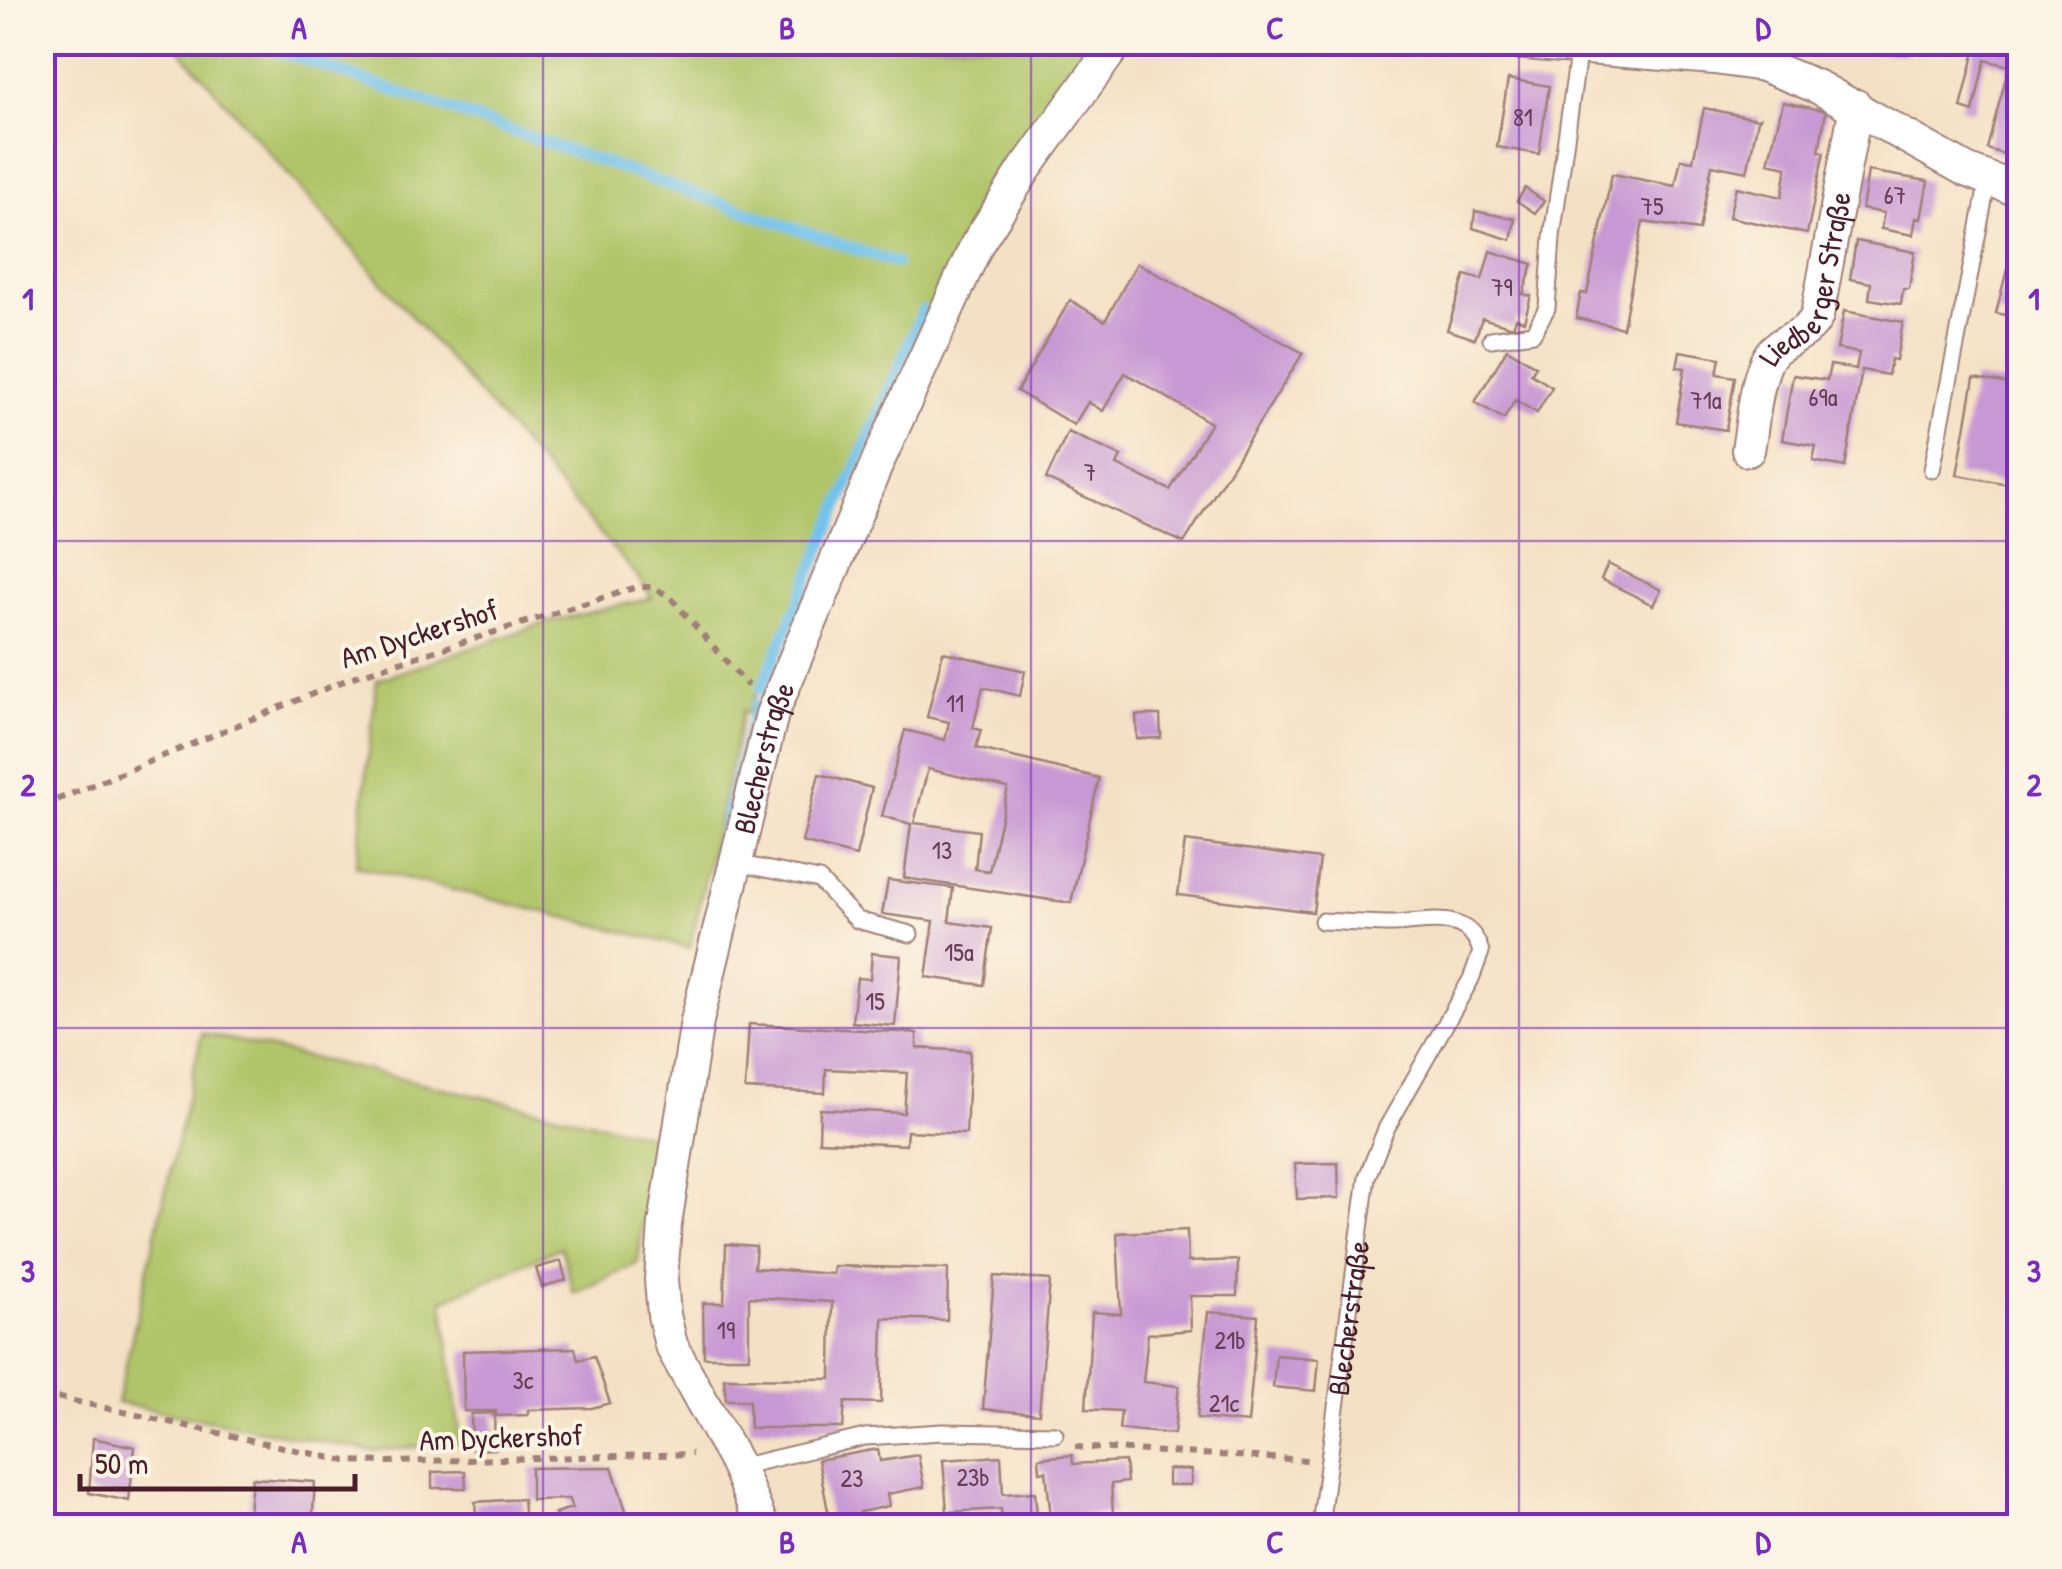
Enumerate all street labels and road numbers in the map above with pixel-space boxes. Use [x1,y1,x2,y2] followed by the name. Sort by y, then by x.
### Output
[1748,188,1860,372] street label: Liedberger Straße
[335,589,503,677] street label: Am Dyckershof
[724,675,803,838] street label: Blecherstraße
[1318,1238,1378,1398] street label: Blecherstraße
[419,1414,584,1460] street label: Am Dyckershof

